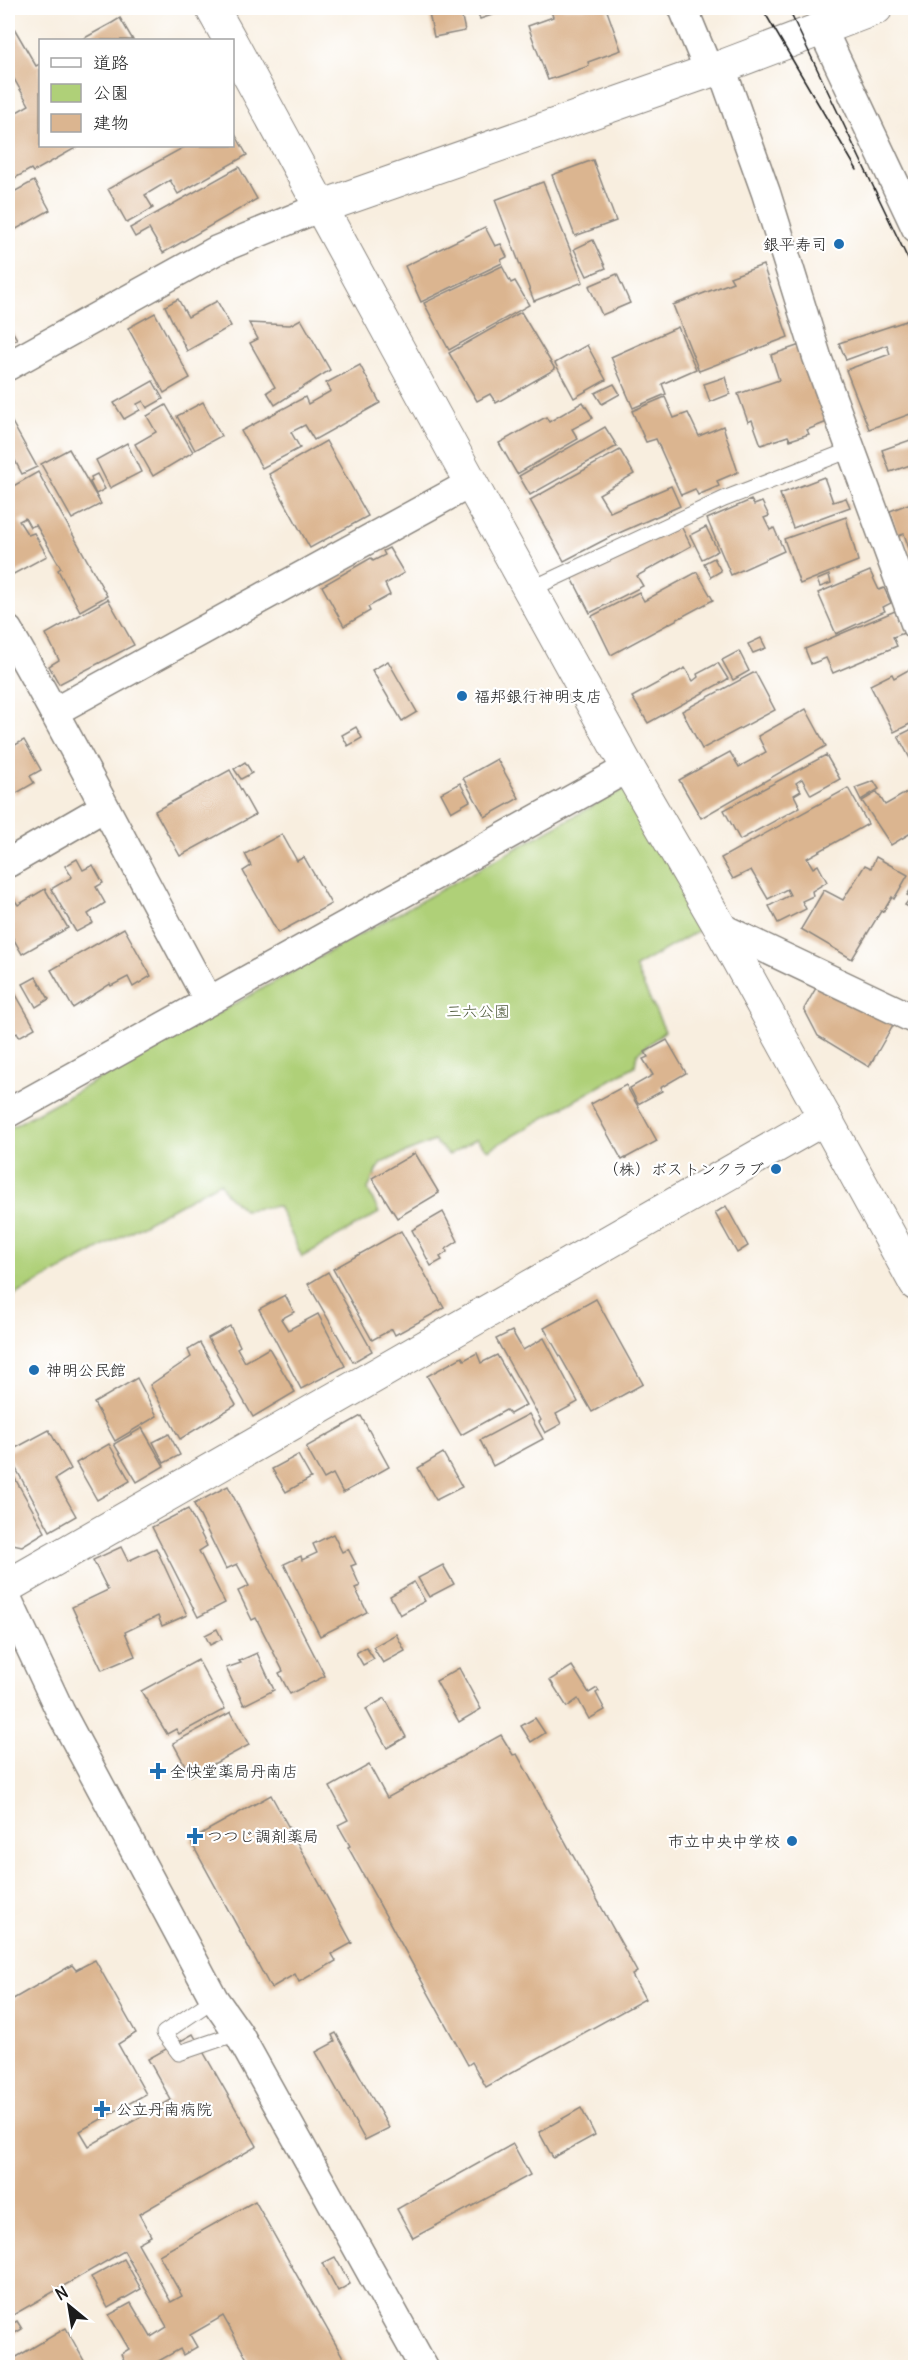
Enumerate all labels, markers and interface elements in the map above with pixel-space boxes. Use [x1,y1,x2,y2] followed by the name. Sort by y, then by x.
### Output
[39,39,234,147] legend
[93,51,129,74] text: 道路
[93,81,129,104] text: 公園
[93,111,129,134] text: 建物
[763,234,827,254] place label: 銀平寿司
[832,237,846,251] marker: 銀平寿司
[474,686,602,706] place label: 福邦銀行神明支店
[455,689,469,703] marker: 福邦銀行神明支店
[446,1001,510,1021] park label: 三六公園
[603,1159,764,1179] place label: （株）ボストンクラブ
[769,1162,783,1176] marker: （株）ボストンクラブ
[46,1360,126,1380] place label: 神明公民館
[27,1363,41,1377] marker: 神明公民館
[170,1761,298,1781] place label: 全快堂薬局丹南店
[151,1764,165,1778] marker: 全快堂薬局丹南店
[207,1826,319,1846] place label: つつじ調剤薬局
[188,1829,202,1843] marker: つつじ調剤薬局
[668,1831,780,1851] place label: 市立中央中学校
[785,1834,799,1848] marker: 市立中央中学校
[116,2099,212,2119] place label: 公立丹南病院
[93,2100,111,2118] marker: 公立丹南病院
[39,2276,99,2336] north arrow
[52,2282,71,2304] text: N

